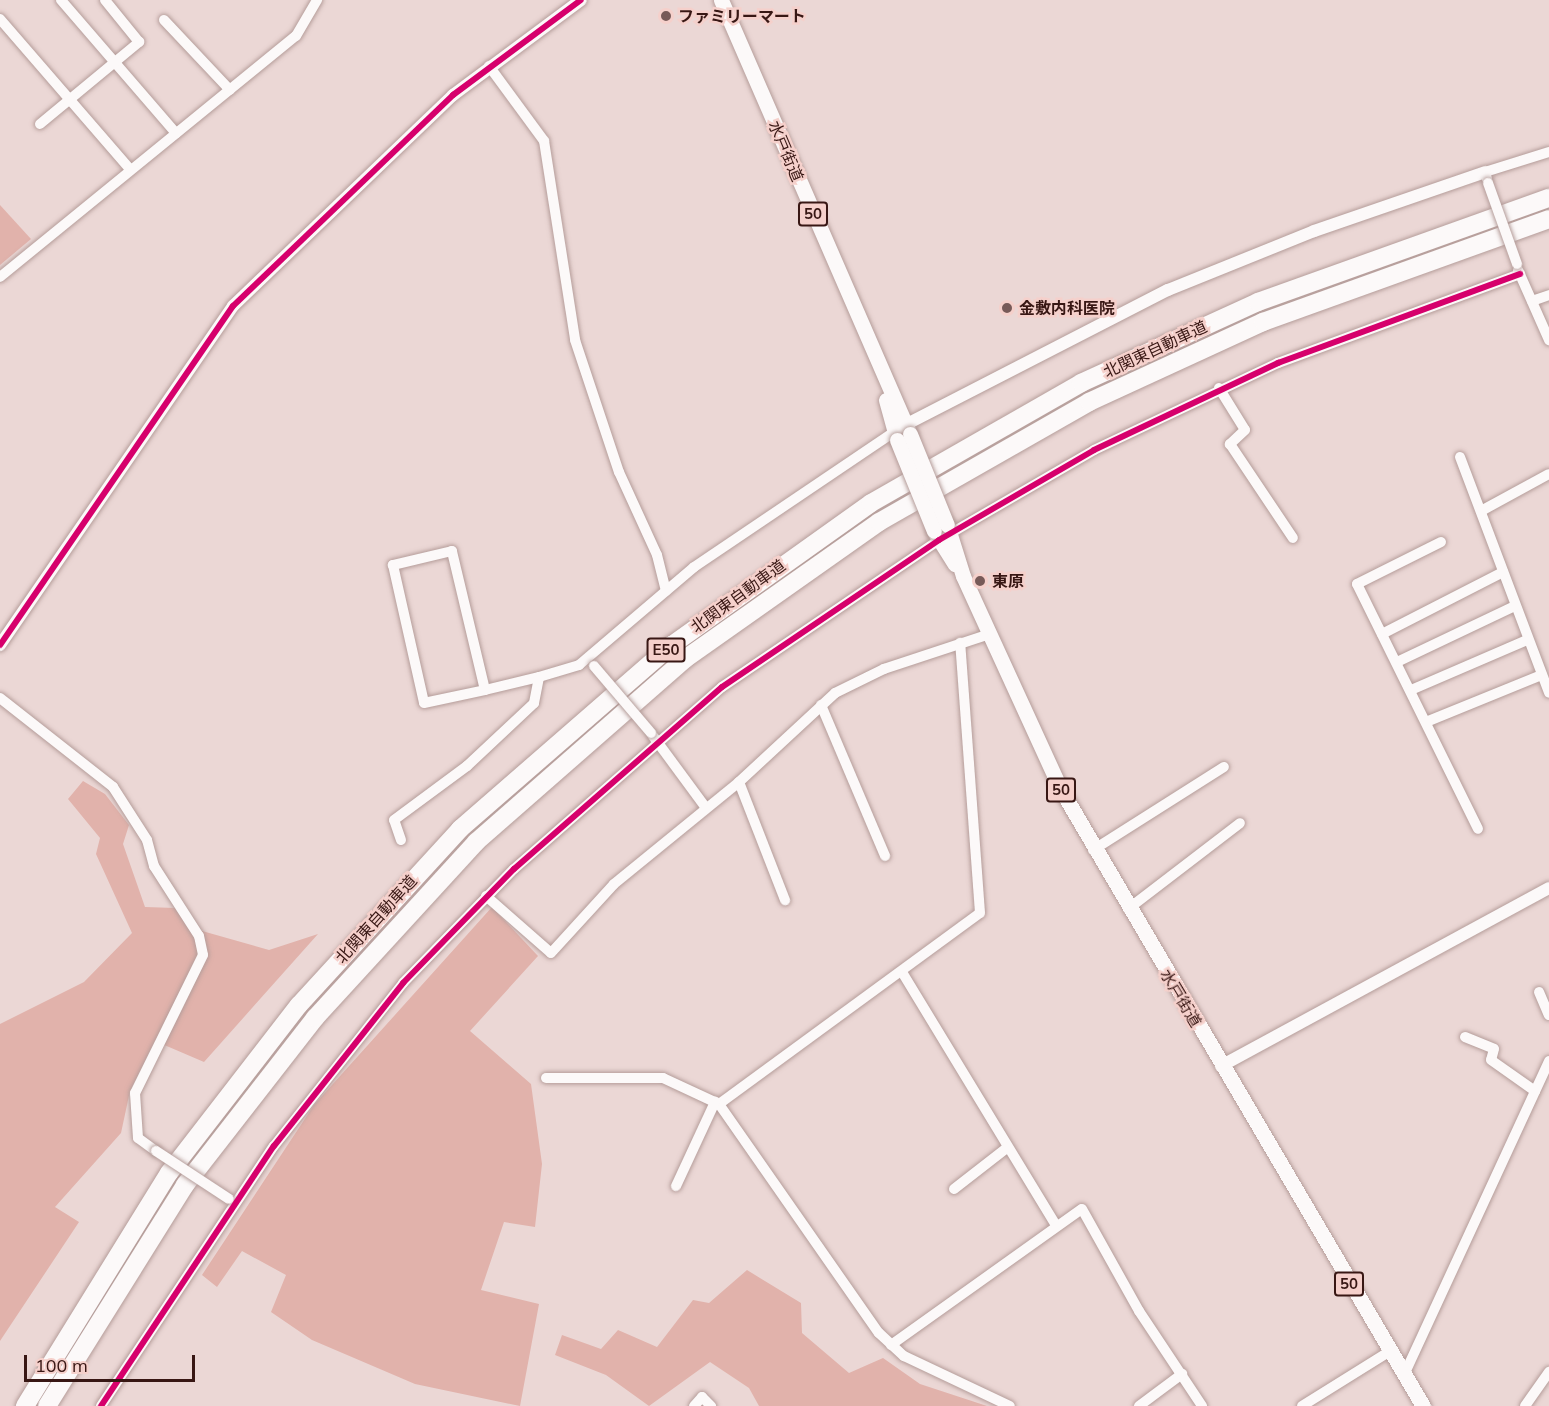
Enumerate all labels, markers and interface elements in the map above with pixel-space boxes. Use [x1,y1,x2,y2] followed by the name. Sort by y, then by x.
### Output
[678,6,806,26] place label: ファミリーマート
[659,9,673,23] marker: ファミリーマート
[765,118,807,184] street label: 水戸街道
[798,202,828,226] road number: 50
[1019,298,1115,318] place label: 金敷内科医院
[1000,301,1014,315] marker: 金敷内科医院
[1100,317,1210,381] street label: 北関東自動車道
[687,555,789,637] street label: 北関東自動車道
[992,571,1024,591] place label: 東原
[973,574,987,588] marker: 東原
[646,638,686,662] road number: E50
[1046,778,1076,802] road number: 50
[331,871,421,967] street label: 北関東自動車道
[1156,966,1206,1030] street label: 水戸街道
[1334,1272,1364,1296] road number: 50
[27,1343,198,1381] scale bar
[35,1354,88,1377] text: 100 m

